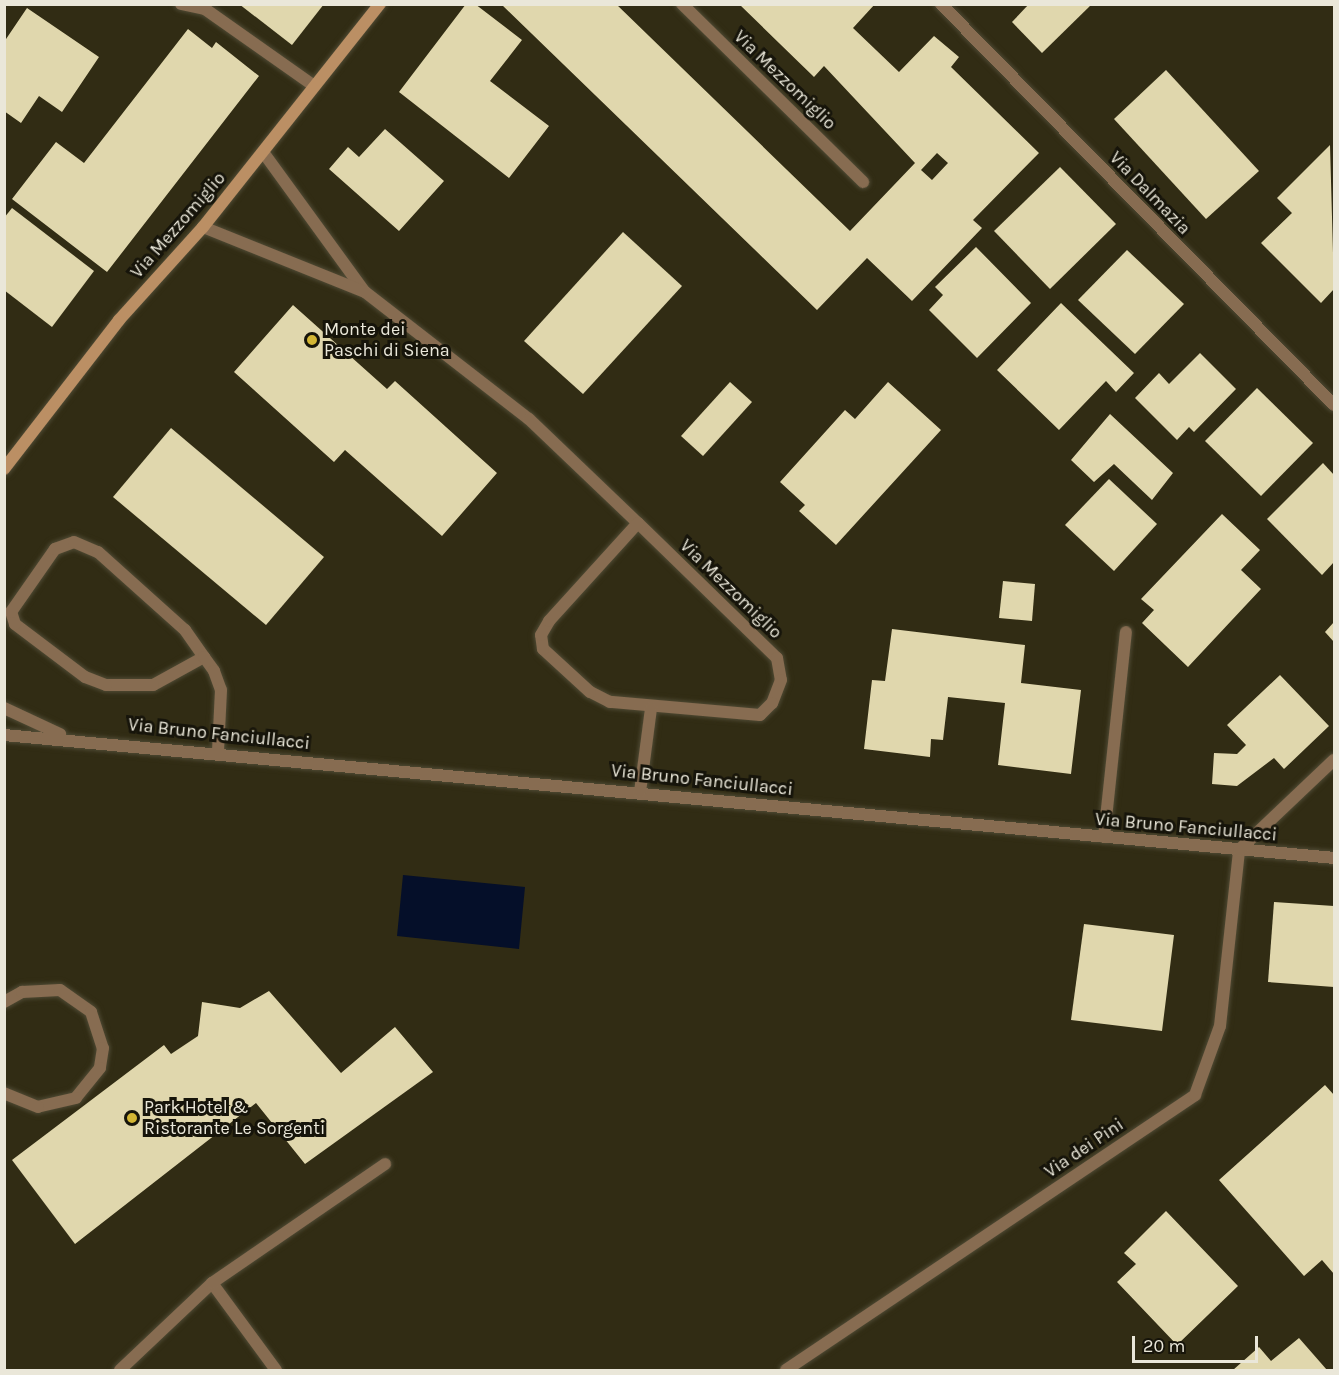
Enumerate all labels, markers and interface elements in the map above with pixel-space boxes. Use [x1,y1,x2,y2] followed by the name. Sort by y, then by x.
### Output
[729,26,841,134] street label: Via Mezzomiglio
[1105,147,1195,239] street label: Via Dalmazia
[126,167,230,283] street label: Via Mezzomiglio
[324,319,450,362] place label: Monte dei Paschi di Siena
[305,333,319,347] marker: Monte dei Paschi di Siena
[675,535,787,643] street label: Via Mezzomiglio
[127,714,311,754] street label: Via Bruno Fanciullacci
[610,760,794,800] street label: Via Bruno Fanciullacci
[1094,808,1278,846] street label: Via Bruno Fanciullacci
[144,1097,325,1140] place label: Park Hotel & Ristorante Le Sorgenti
[125,1111,139,1125] marker: Park Hotel & Ristorante Le Sorgenti
[1040,1114,1128,1182] street label: Via dei Pini
[1135,1324,1261,1362] scale bar
[1143,1335,1185,1357] text: 20 m

